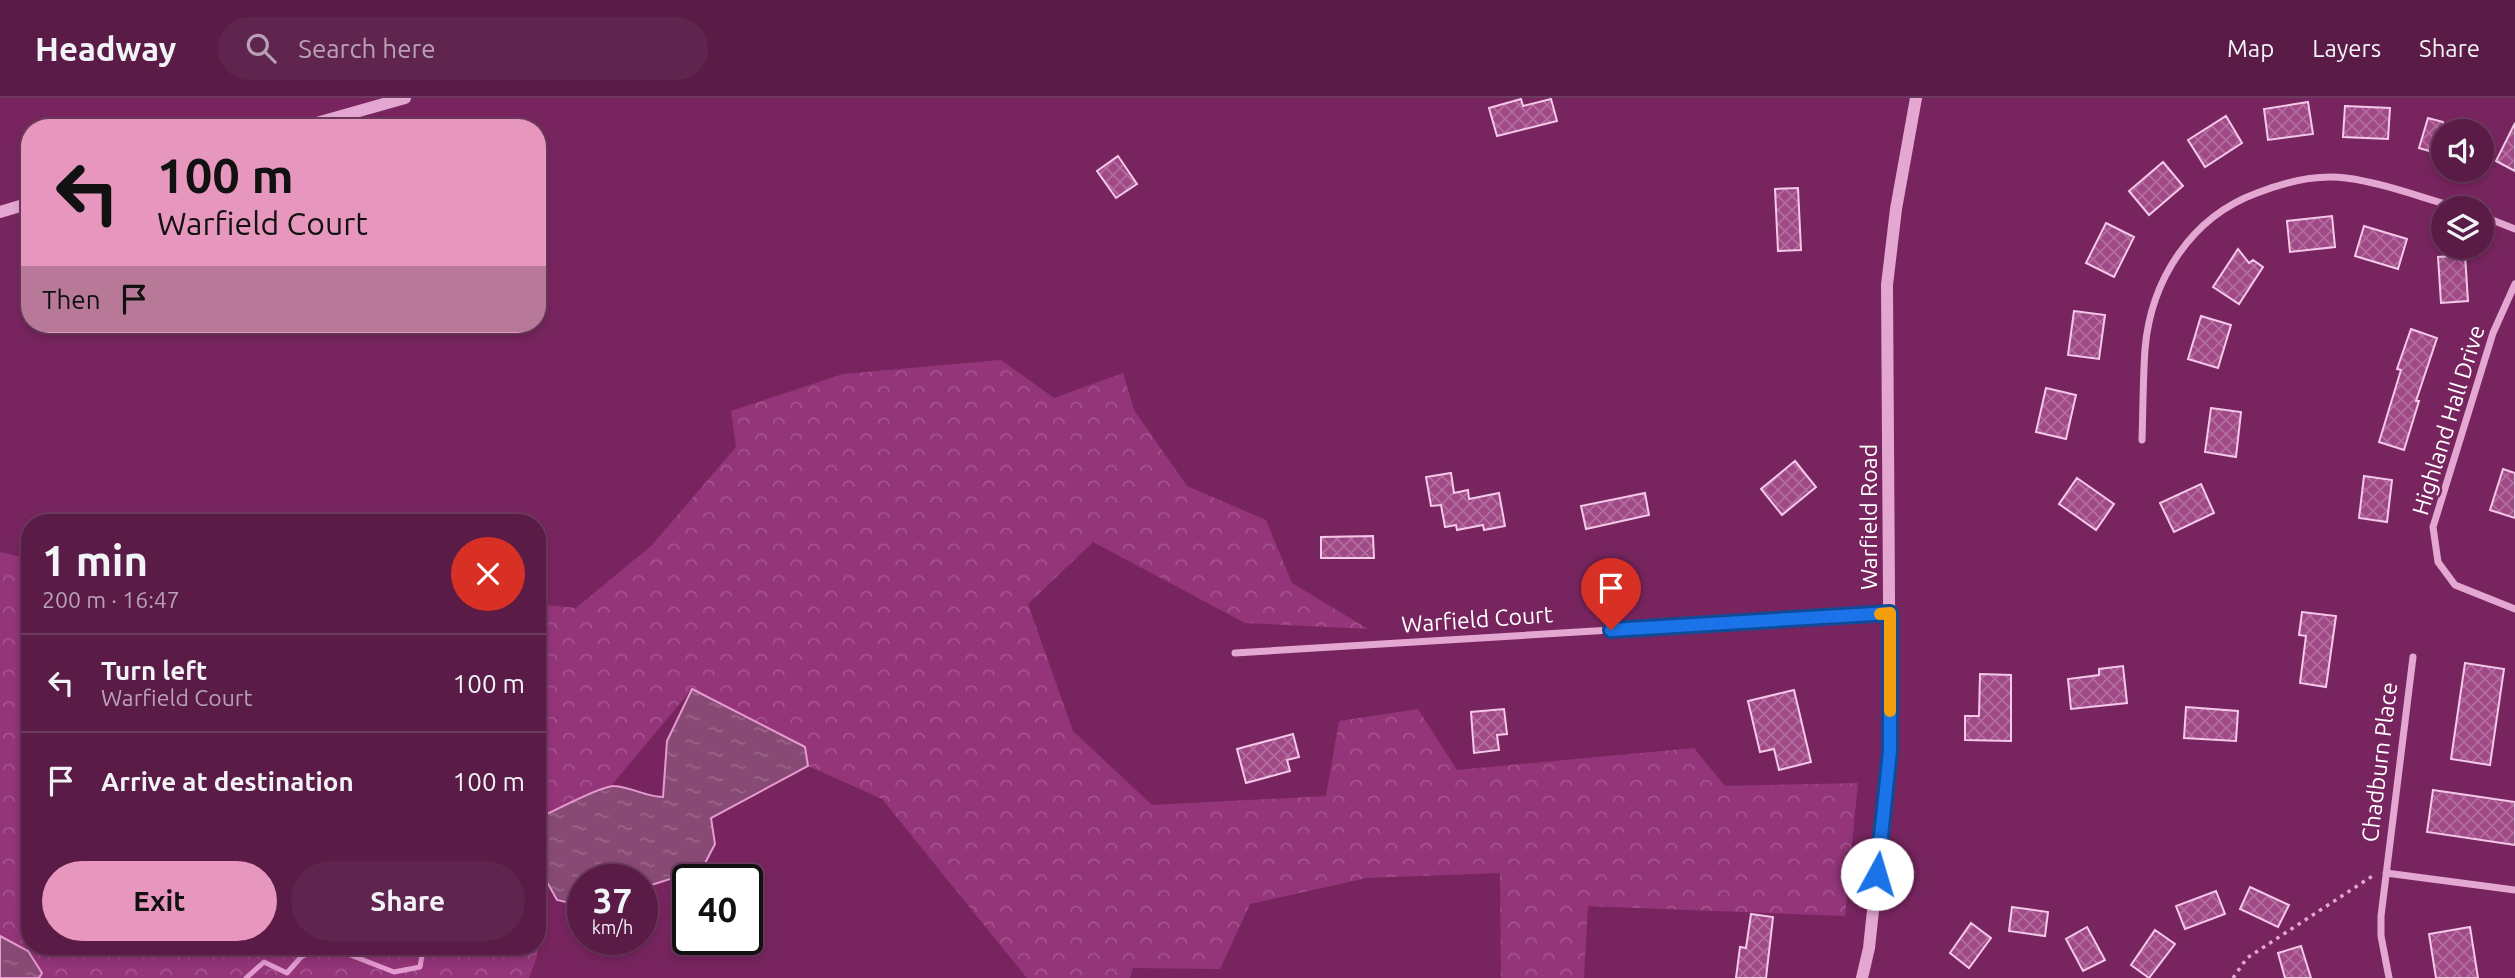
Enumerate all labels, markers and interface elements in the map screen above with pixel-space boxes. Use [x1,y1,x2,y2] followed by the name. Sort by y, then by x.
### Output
[218,17,708,80] search box
[242,29,280,67] icon: search
[35,30,176,67] text: Headway
[298,34,436,63] text: Search here
[2227,35,2274,62] text: Map
[2312,35,2381,62] text: Layers
[2419,35,2480,62] text: Share
[2431,119,2494,259] map controls
[2431,119,2494,182] button: sound
[42,147,133,238] icon: left
[157,147,294,202] text: 100 m
[2431,196,2494,259] button: layers
[157,205,368,241] text: Warfield Court
[115,280,153,318] icon: arrive
[42,285,101,314] text: Then
[2407,322,2489,518] street label: Highland Hall Drive
[1856,444,1881,590] street label: Warfield Road
[42,537,148,584] text: 1 min
[451,537,525,611] button: close
[1581,558,1641,630] pin
[1592,569,1630,607] icon: arrive
[42,587,180,612] text: 200 m · 16:47
[1401,601,1553,637] street label: Warfield Court
[101,656,207,685] text: Turn left
[42,664,80,702] icon: left
[453,669,525,698] text: 100 m
[2357,680,2401,844] street label: Chadburn Place
[101,685,253,710] text: Warfield Court
[42,762,80,800] icon: arrive
[101,767,354,796] text: Arrive at destination
[453,767,525,796] text: 100 m
[1840,837,1914,911] position arrow
[42,861,277,941] button: Exit
[291,861,525,941] button: Share
[672,864,763,955] speed limit sign: 40
[593,880,632,920] text: 37
[592,917,633,937] text: km/h

